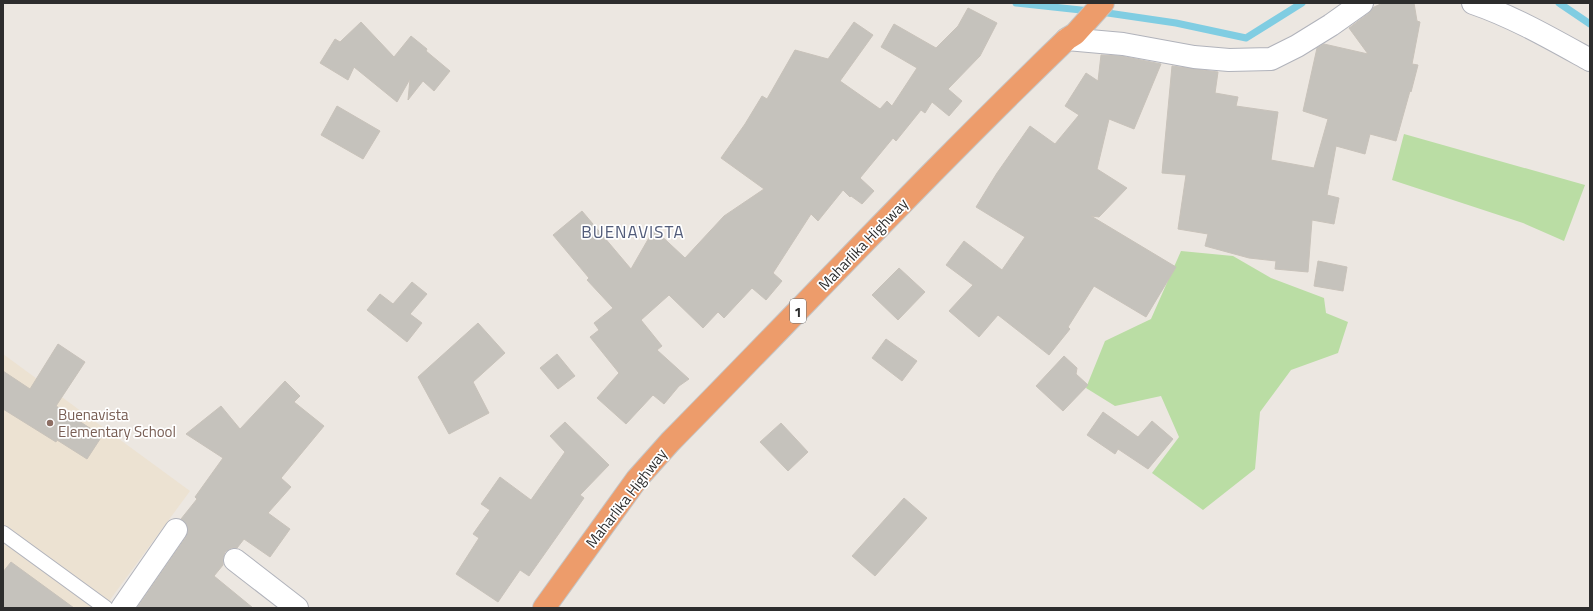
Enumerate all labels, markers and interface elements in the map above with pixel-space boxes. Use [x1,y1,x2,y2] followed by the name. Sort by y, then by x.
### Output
[813,193,913,295] street label: Maharlika Highway
[581,219,685,245] district label: BUENAVISTA
[790,299,806,323] road number: 1
[58,403,176,443] place label: Buenavista Elementary School
[45,418,55,428] marker: Buenavista Elementary School
[580,443,672,553] street label: Maharlika Highway

